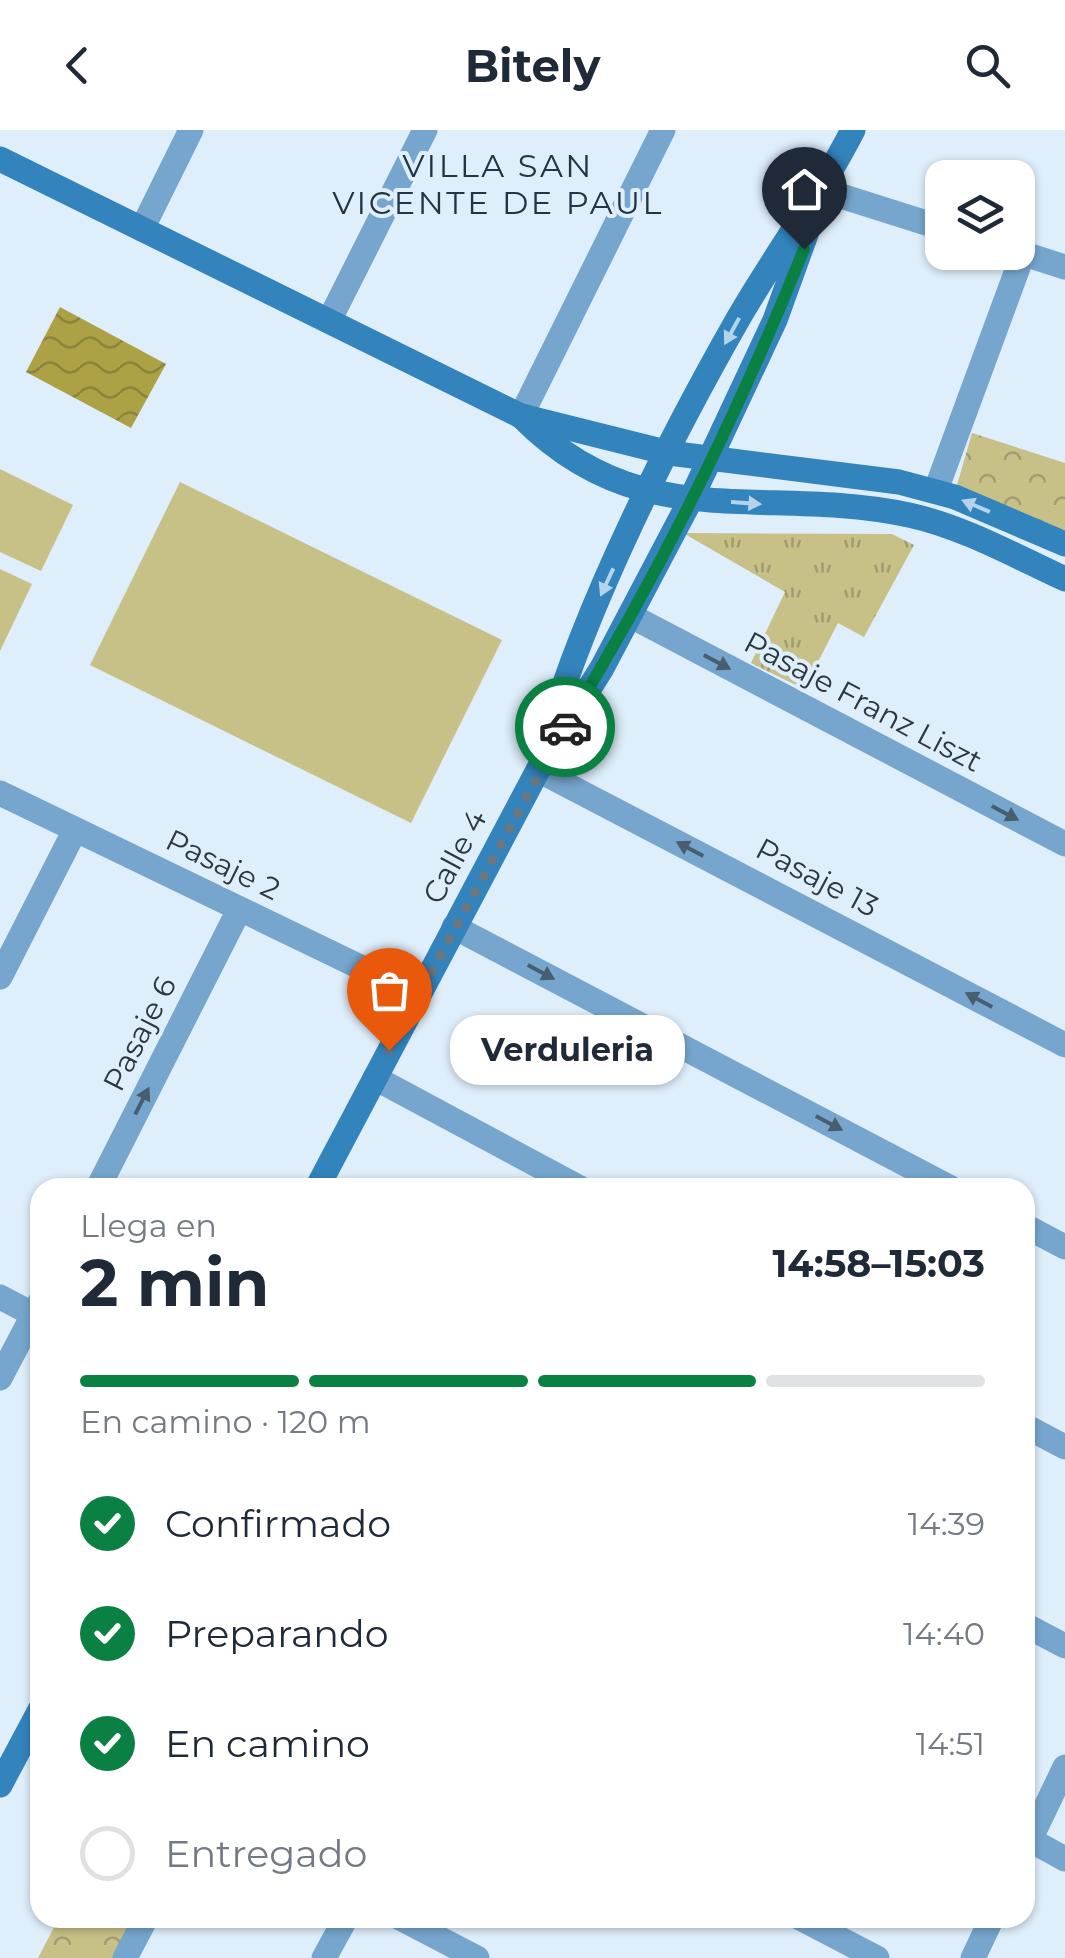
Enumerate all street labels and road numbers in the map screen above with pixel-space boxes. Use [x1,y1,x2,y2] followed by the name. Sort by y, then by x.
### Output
[738,623,988,780] street label: Pasaje Franz Liszt
[415,803,495,910] street label: Calle 4
[160,821,286,908] street label: Pasaje 2
[750,830,885,925] street label: Pasaje 13
[95,970,184,1097] street label: Pasaje 6

